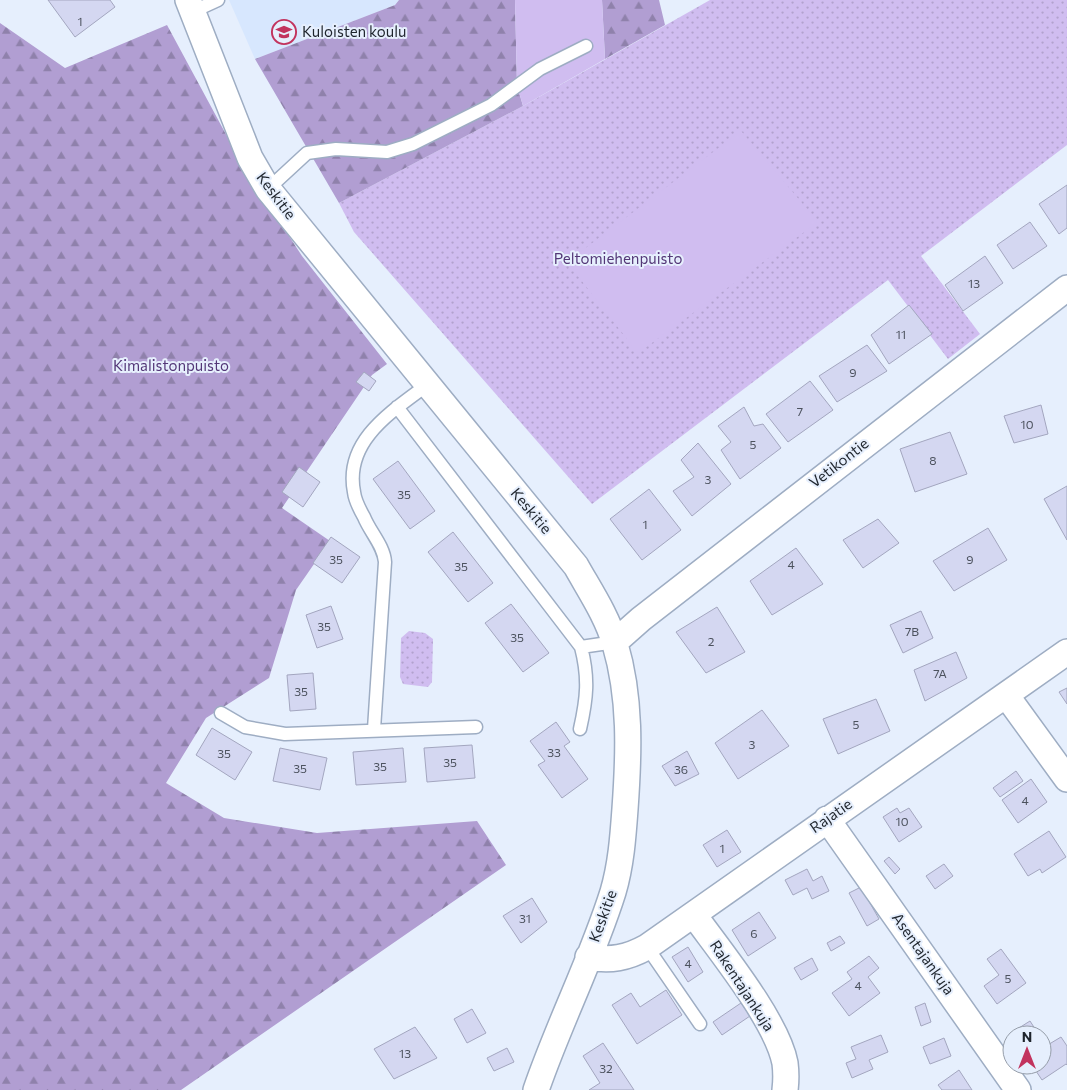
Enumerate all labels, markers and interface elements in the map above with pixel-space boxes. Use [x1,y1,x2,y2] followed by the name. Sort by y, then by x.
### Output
[77,14,83,28] house number: 1
[271,19,297,45] school or university icon: Kuloisten koulu
[302,22,406,40] place label: Kuloisten koulu
[253,168,300,223] street label: Keskitie
[554,249,682,267] park label: Peltomiehenpuisto
[968,276,980,290] house number: 13
[896,327,906,341] house number: 11
[113,356,229,374] park label: Kimalistonpuisto
[849,365,857,379] house number: 9
[797,404,803,418] house number: 7
[1021,417,1034,431] house number: 10
[805,433,872,491] street label: Vetikontie
[750,437,757,451] house number: 5
[929,453,937,467] house number: 8
[705,472,712,486] house number: 3
[507,484,556,537] street label: Keskitie
[397,487,411,501] house number: 35
[642,517,648,531] house number: 1
[329,552,343,566] house number: 35
[966,552,974,566] house number: 9
[787,557,795,571] house number: 4
[454,559,468,573] house number: 35
[317,619,331,633] house number: 35
[905,624,919,638] house number: 7B
[510,630,524,644] house number: 35
[708,634,715,648] house number: 2
[933,666,947,680] house number: 7A
[294,684,308,698] house number: 35
[853,717,860,731] house number: 5
[749,737,756,751] house number: 3
[547,745,561,759] house number: 33
[217,746,231,760] house number: 35
[443,755,457,769] house number: 35
[373,759,387,773] house number: 35
[293,761,307,775] house number: 35
[674,762,688,776] house number: 36
[1021,793,1029,807] house number: 4
[806,794,855,836] street label: Rajatie
[896,814,909,828] house number: 10
[719,841,725,855] house number: 1
[584,887,620,944] street label: Keskitie
[889,909,959,998] street label: Asentajankuja
[519,911,531,925] house number: 31
[750,926,758,940] house number: 6
[707,937,779,1034] street label: Rakentajankuja
[684,956,692,970] house number: 4
[1005,971,1012,985] house number: 5
[854,978,862,992] house number: 4
[1002,1025,1052,1075] north arrow
[1022,1028,1032,1045] text: N
[399,1046,411,1060] house number: 13
[599,1061,613,1075] house number: 32

